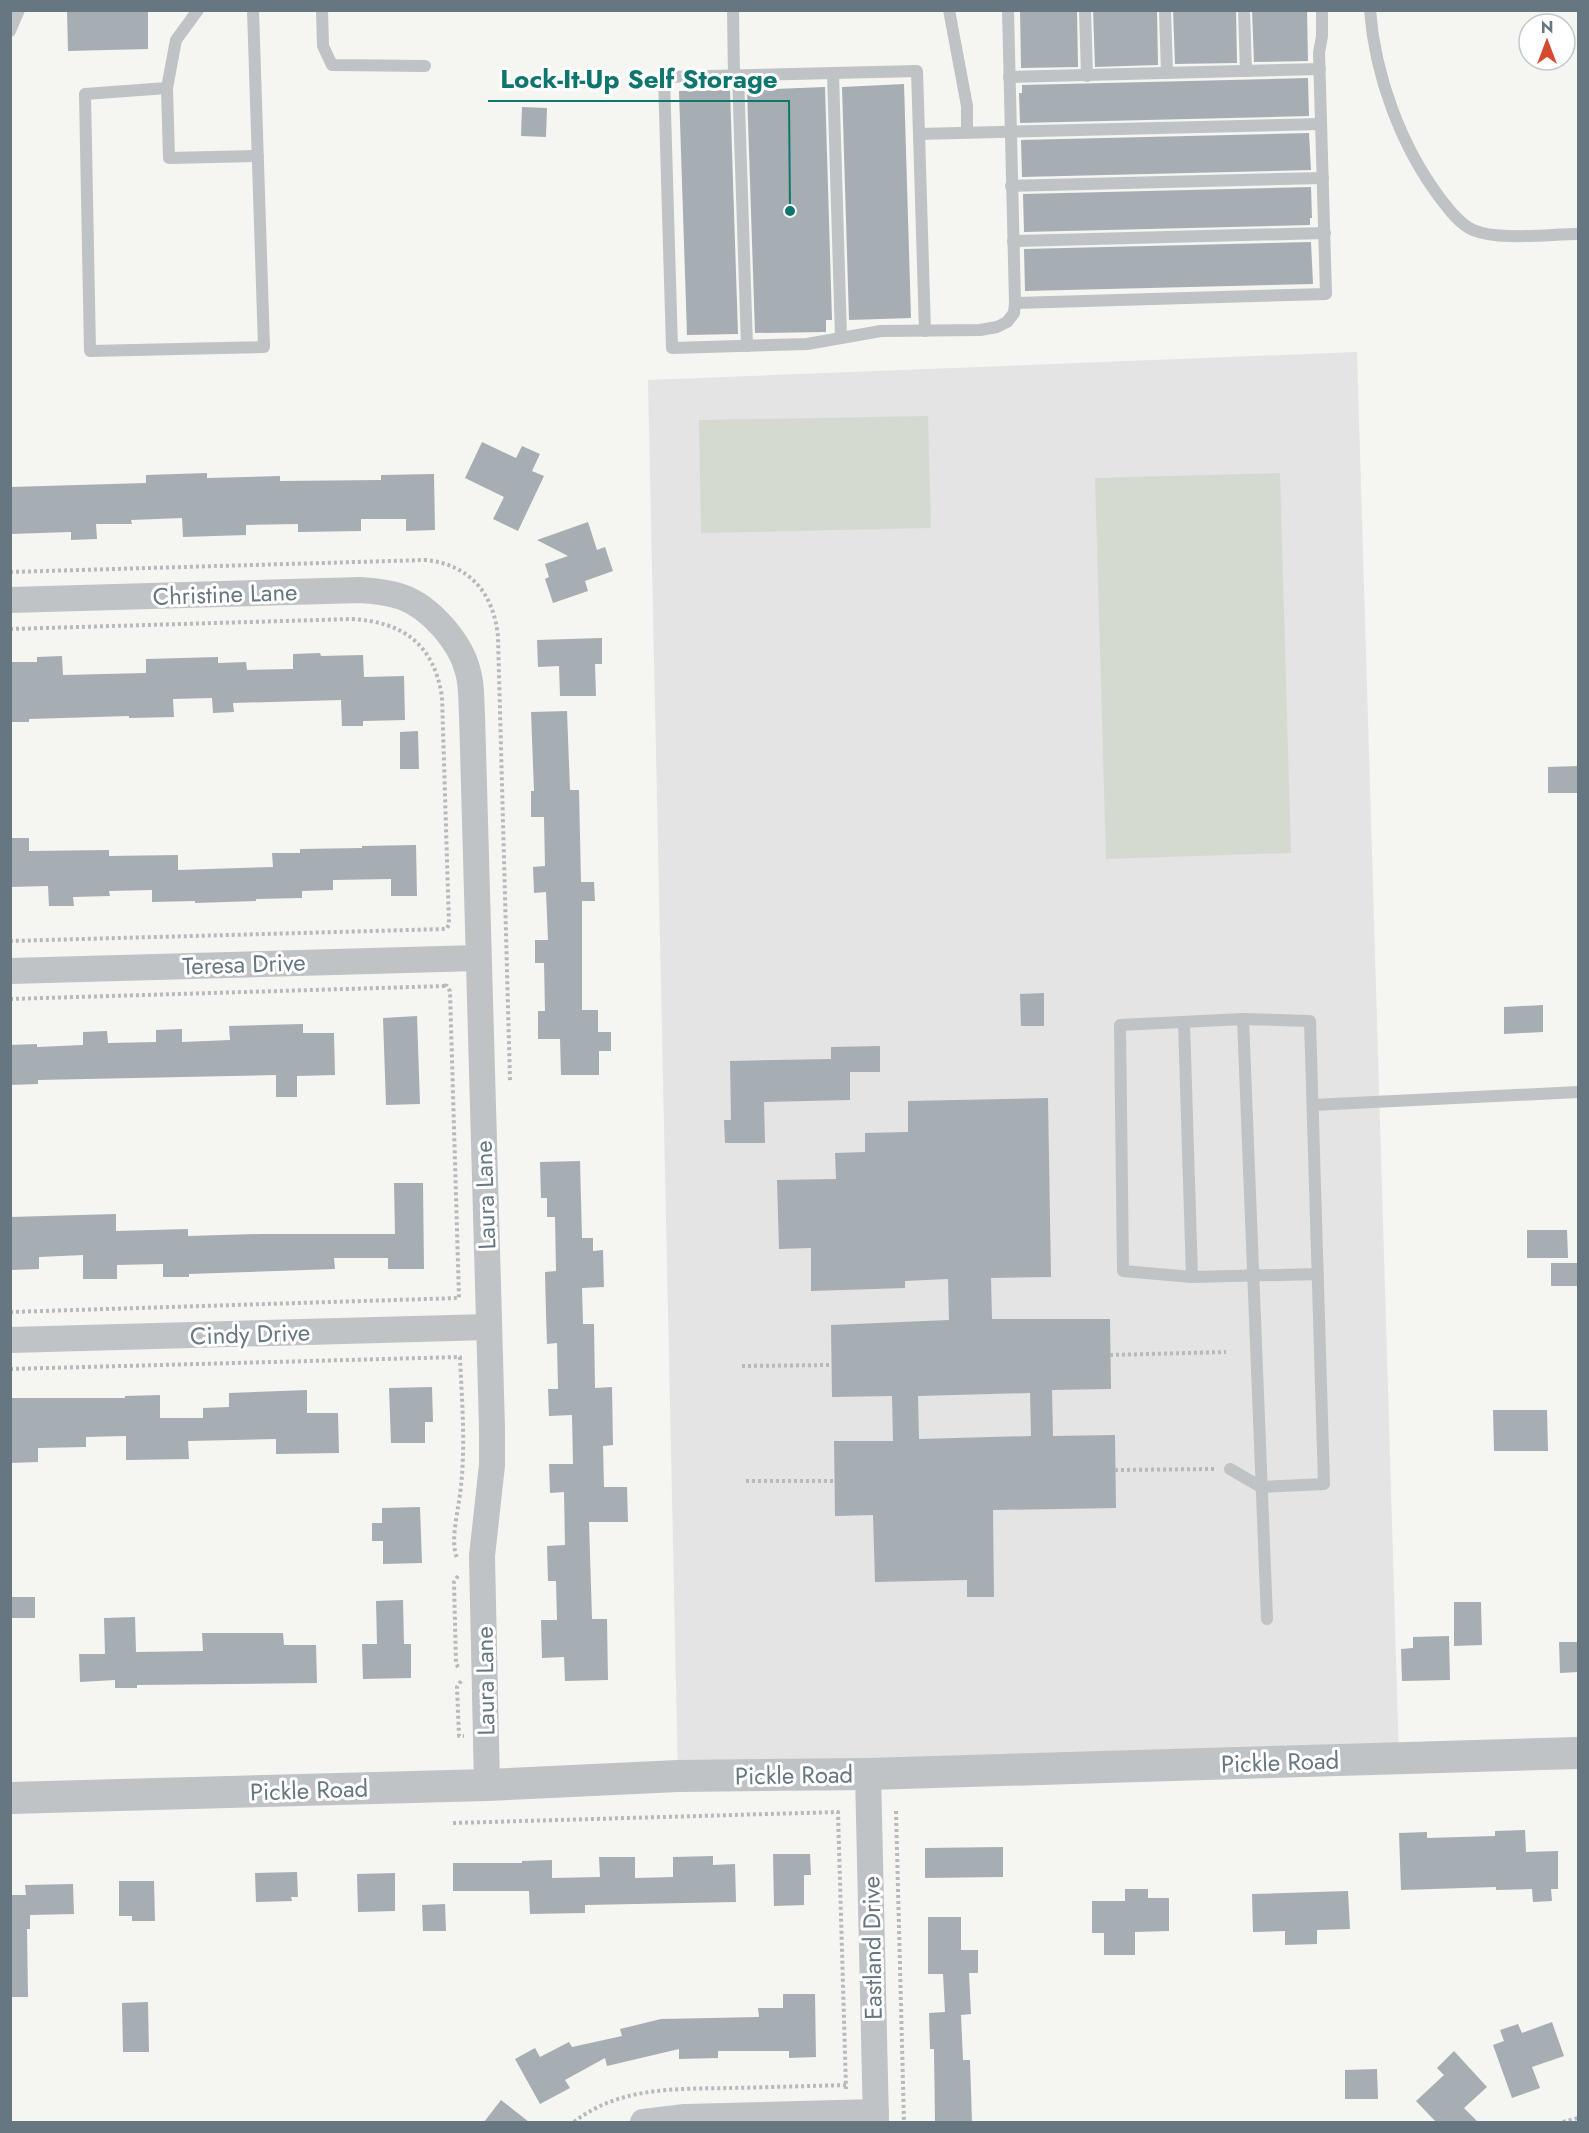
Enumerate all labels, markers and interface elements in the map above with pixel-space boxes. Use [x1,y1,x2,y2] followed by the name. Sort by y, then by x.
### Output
[1517,12,1577,72] north arrow
[1541,16,1553,39] text: N
[488,57,789,101] callout: Lock-It-Up Self Storage
[500,60,778,98] text: Lock-It-Up Self Storage
[152,574,298,614] street label: Christine Lane
[182,944,306,984] street label: Teresa Drive
[466,1140,504,1250] street label: Laura Lane
[189,1314,311,1354] street label: Cindy Drive
[467,1626,503,1736] street label: Laura Lane
[1220,1742,1340,1782] street label: Pickle Road
[735,1756,853,1794] street label: Pickle Road
[249,1770,369,1810] street label: Pickle Road
[853,1876,891,2020] street label: Eastland Drive

